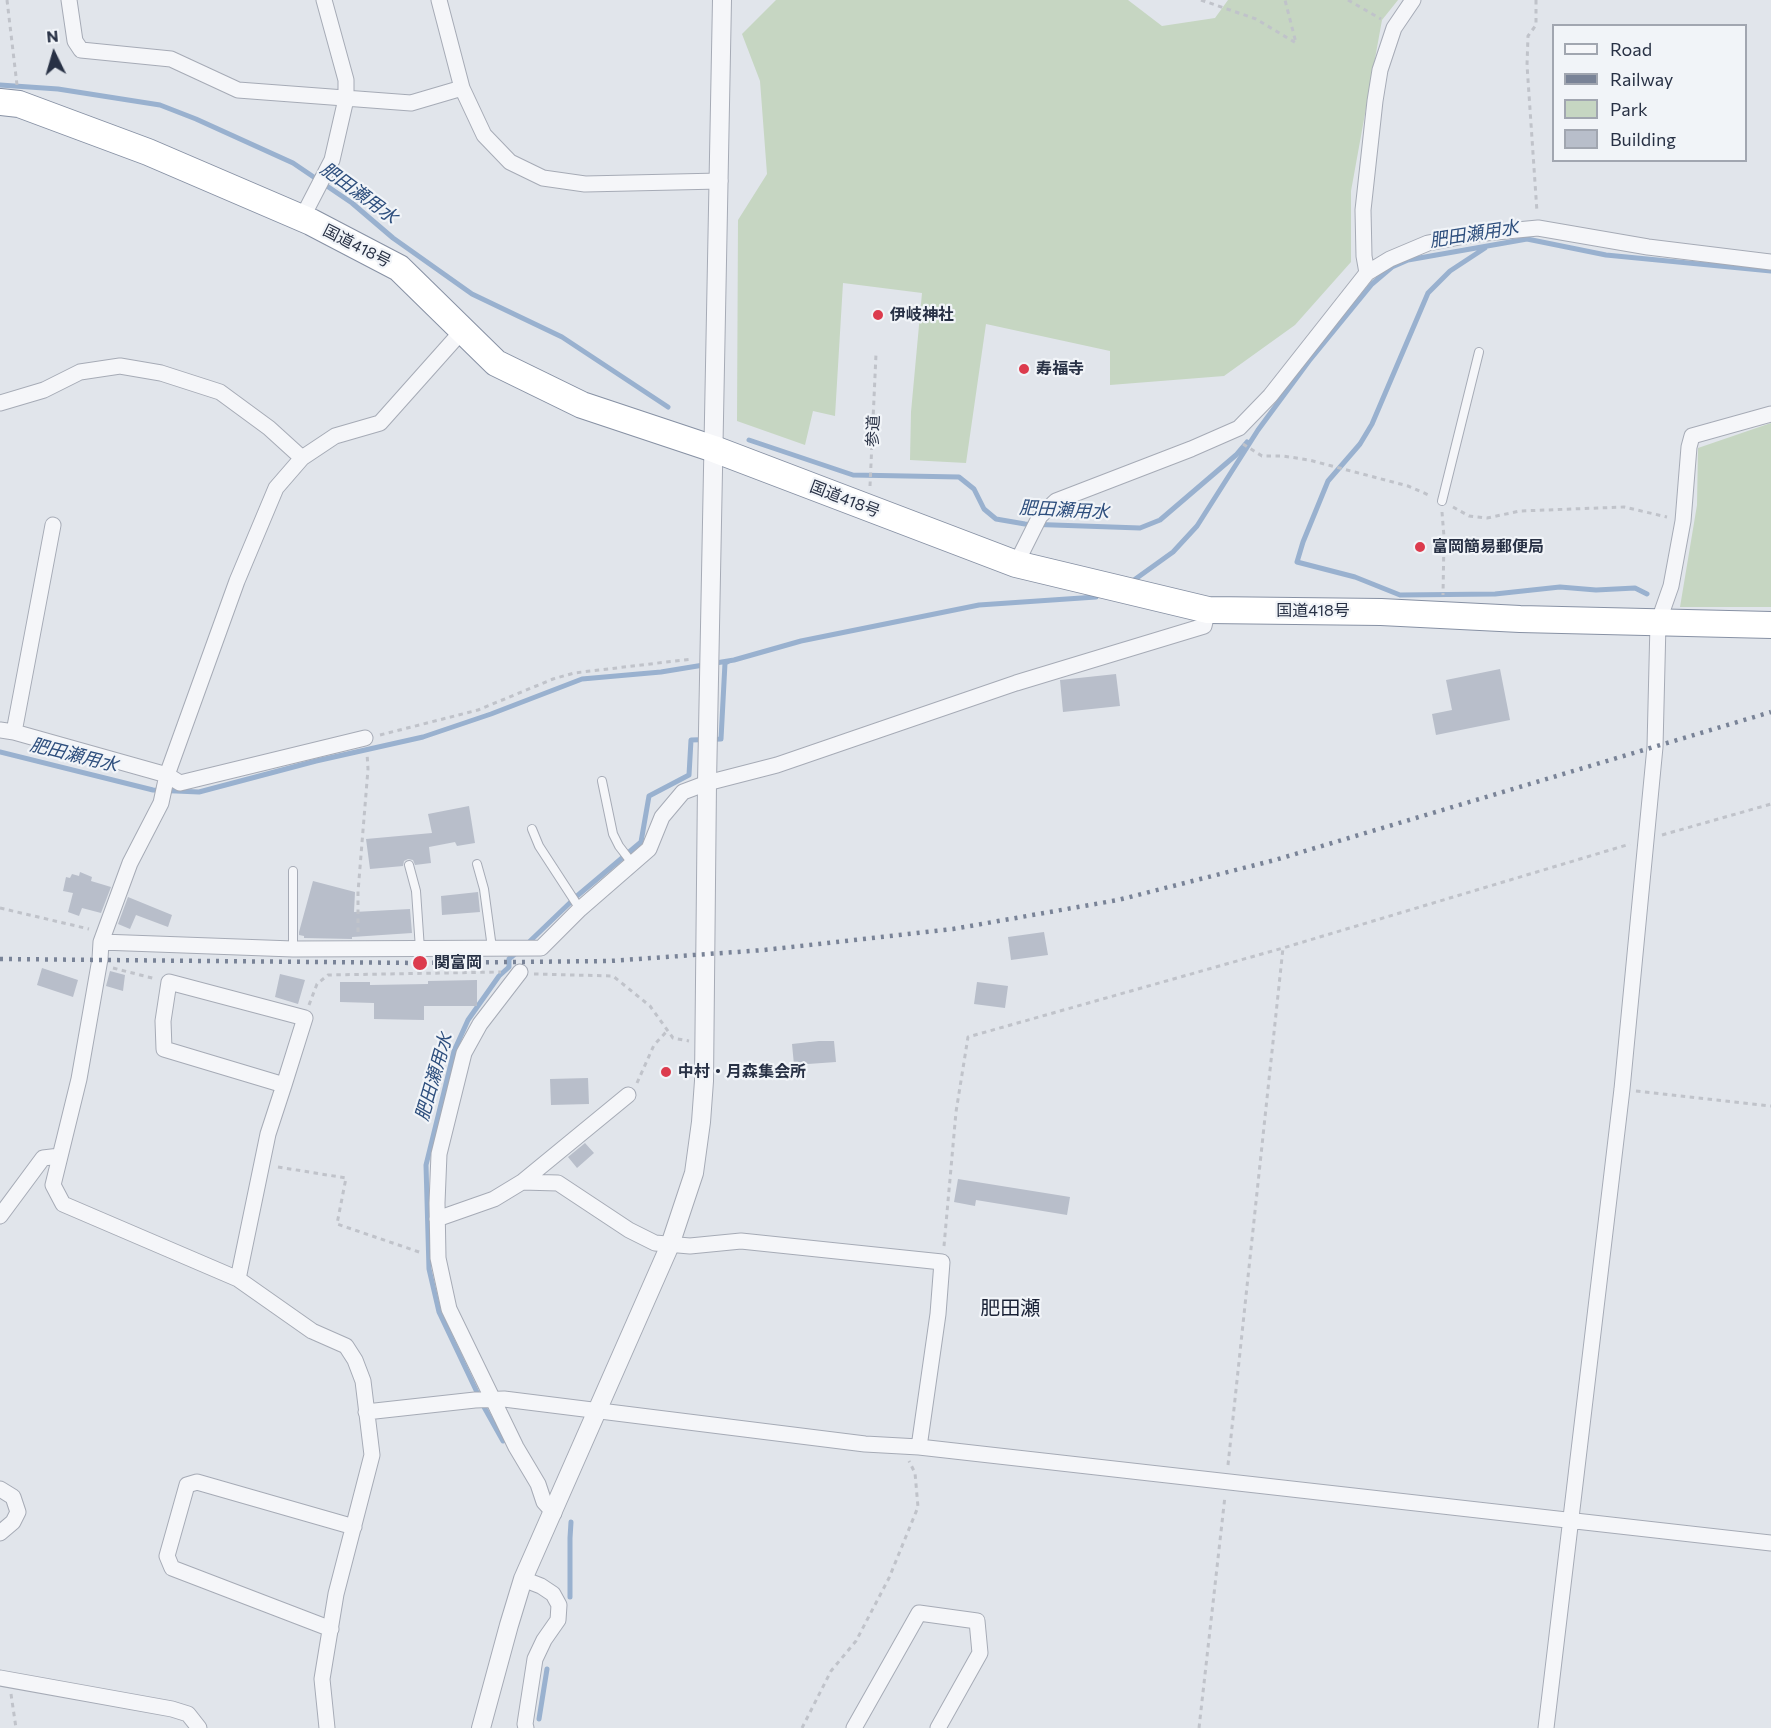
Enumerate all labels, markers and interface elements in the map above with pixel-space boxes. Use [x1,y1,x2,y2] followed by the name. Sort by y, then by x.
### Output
[24,24,84,84] north arrow
[1552,24,1747,162] legend
[46,26,59,46] text: N
[1610,38,1652,60] text: Road
[1610,68,1673,90] text: Railway
[1610,98,1648,120] text: Park
[1610,128,1676,150] text: Building
[316,158,402,228] water label: 肥田瀬用水
[1428,216,1520,252] water label: 肥田瀬用水
[320,221,394,271] street label: 国道418号
[890,305,954,325] place label: 伊岐神社
[871,308,885,322] marker: 伊岐神社
[1036,359,1084,379] place label: 寿福寺
[1017,362,1031,376] marker: 寿福寺
[863,415,883,447] street label: 参道
[807,477,883,521] street label: 国道418号
[1018,497,1110,523] water label: 肥田瀬用水
[1432,537,1544,557] place label: 富岡簡易郵便局
[1413,540,1427,554] marker: 富岡簡易郵便局
[1276,601,1350,621] street label: 国道418号
[28,734,120,776] water label: 肥田瀬用水
[434,953,482,973] place label: 関富岡
[411,954,429,972] marker: 関富岡
[411,1031,457,1123] water label: 肥田瀬用水
[678,1062,806,1082] place label: 中村・月森集会所
[659,1065,673,1079] marker: 中村・月森集会所
[980,1296,1040,1320] district label: 肥田瀬

